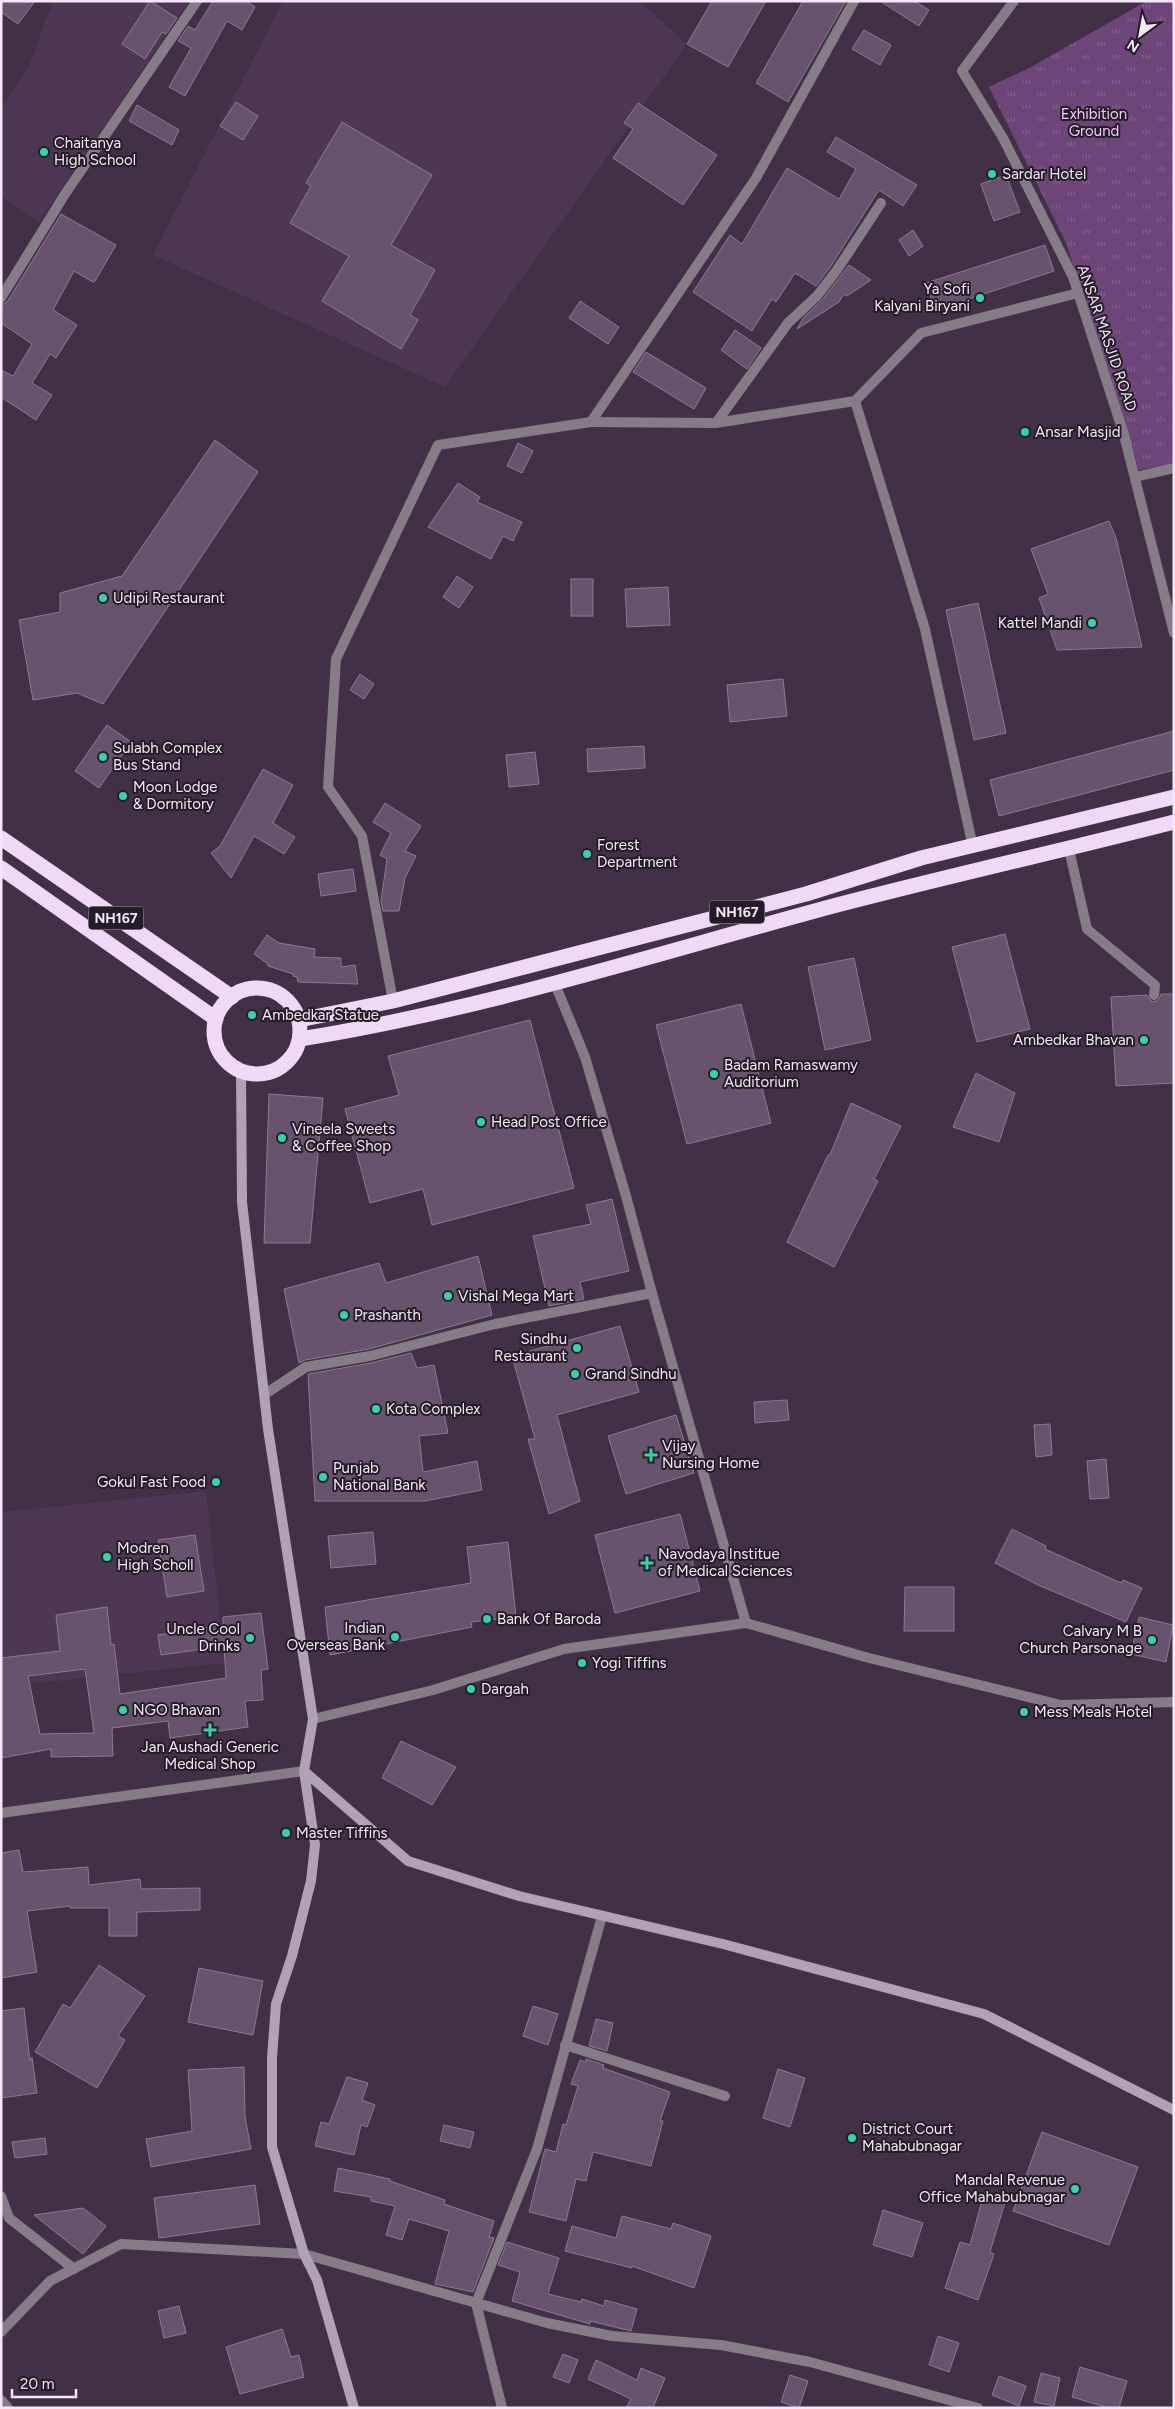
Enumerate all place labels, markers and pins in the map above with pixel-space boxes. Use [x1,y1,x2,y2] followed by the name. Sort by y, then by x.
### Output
[54,134,136,169] place label: Chaitanya High School
[38,146,50,158] marker: Chaitanya High School
[1002,165,1086,183] place label: Sardar Hotel
[986,168,998,180] marker: Sardar Hotel
[874,280,970,315] place label: Ya Sofi Kalyani Biryani
[974,292,986,304] marker: Ya Sofi Kalyani Biryani
[1035,423,1121,441] place label: Ansar Masjid
[1019,426,1031,438] marker: Ansar Masjid
[113,589,225,607] place label: Udipi Restaurant
[97,592,109,604] marker: Udipi Restaurant
[998,614,1082,632] place label: Kattel Mandi
[1086,617,1098,629] marker: Kattel Mandi
[113,739,222,774] place label: Sulabh Complex Bus Stand
[97,751,109,763] marker: Sulabh Complex Bus Stand
[133,778,217,813] place label: Moon Lodge & Dormitory
[117,790,129,802] marker: Moon Lodge & Dormitory
[597,836,678,871] place label: Forest Department
[581,848,593,860] marker: Forest Department
[262,1006,379,1024] place label: Ambedkar Statue
[246,1009,258,1021] marker: Ambedkar Statue
[1013,1031,1134,1049] place label: Ambedkar Bhavan
[1138,1034,1150,1046] marker: Ambedkar Bhavan
[724,1056,858,1091] place label: Badam Ramaswamy Auditorium
[708,1068,720,1080] marker: Badam Ramaswamy Auditorium
[491,1113,607,1131] place label: Head Post Office
[475,1116,487,1128] marker: Head Post Office
[292,1120,395,1155] place label: Vineela Sweets & Coffee Shop
[276,1132,288,1144] marker: Vineela Sweets & Coffee Shop
[458,1287,574,1305] place label: Vishal Mega Mart
[442,1290,454,1302] marker: Vishal Mega Mart
[354,1306,421,1324] place label: Prashanth
[338,1309,350,1321] marker: Prashanth
[494,1330,567,1365] place label: Sindhu Restaurant
[571,1342,583,1354] marker: Sindhu Restaurant
[585,1365,677,1383] place label: Grand Sindhu
[569,1368,581,1380] marker: Grand Sindhu
[386,1400,480,1418] place label: Kota Complex
[370,1403,382,1415] marker: Kota Complex
[662,1437,759,1472] place label: Vijay Nursing Home
[644,1448,658,1462] marker: Vijay Nursing Home
[333,1459,426,1494] place label: Punjab National Bank
[317,1471,329,1483] marker: Punjab National Bank
[97,1473,206,1491] place label: Gokul Fast Food
[210,1476,222,1488] marker: Gokul Fast Food
[117,1539,194,1574] place label: Modren High Scholl
[658,1545,793,1580] place label: Navodaya Institue of Medical Sciences
[101,1551,113,1563] marker: Modren High Scholl
[640,1556,654,1570] marker: Navodaya Institue of Medical Sciences
[497,1610,601,1628] place label: Bank Of Baroda
[481,1613,493,1625] marker: Bank Of Baroda
[286,1619,386,1654] place label: Indian Overseas Bank
[166,1620,240,1655] place label: Uncle Cool Drinks
[1019,1622,1142,1657] place label: Calvary M B Church Parsonage
[389,1631,401,1643] marker: Indian Overseas Bank
[244,1632,256,1644] marker: Uncle Cool Drinks
[1146,1634,1158,1646] marker: Calvary M B Church Parsonage
[592,1654,667,1672] place label: Yogi Tiffins
[576,1657,588,1669] marker: Yogi Tiffins
[481,1680,529,1698] place label: Dargah
[465,1683,477,1695] marker: Dargah
[133,1701,220,1719] place label: NGO Bhavan
[1034,1703,1152,1721] place label: Mess Meals Hotel
[117,1704,129,1716] marker: NGO Bhavan
[1018,1706,1030,1718] marker: Mess Meals Hotel
[204,1724,216,1736] marker: Jan Aushadi Generic Medical Shop
[141,1738,279,1773] place label: Jan Aushadi Generic Medical Shop
[296,1824,388,1842] place label: Master Tiffins
[280,1827,292,1839] marker: Master Tiffins
[862,2120,962,2155] place label: District Court Mahabubnagar
[846,2132,858,2144] marker: District Court Mahabubnagar
[919,2171,1065,2206] place label: Mandal Revenue Office Mahabubnagar
[1069,2183,1081,2195] marker: Mandal Revenue Office Mahabubnagar

